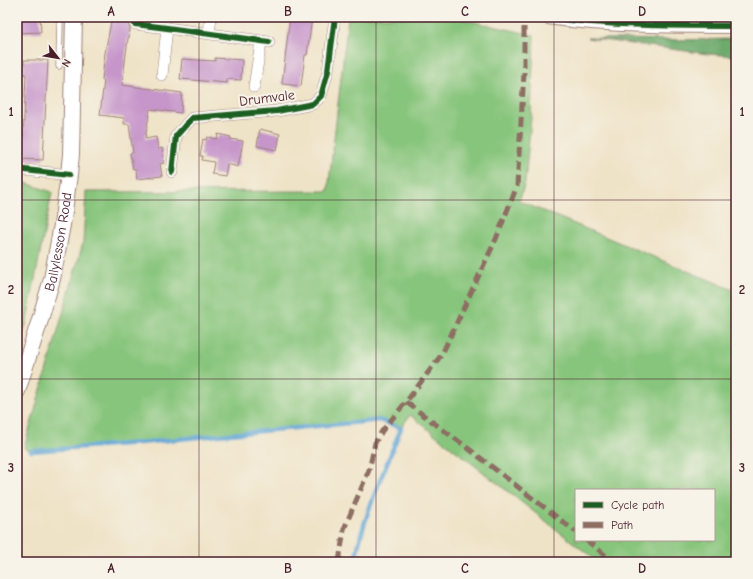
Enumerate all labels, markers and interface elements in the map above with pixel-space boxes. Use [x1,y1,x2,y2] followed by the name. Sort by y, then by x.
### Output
[107,4,115,19] text: A
[284,4,292,19] text: B
[461,4,469,19] text: C
[638,4,646,19] text: D
[38,38,78,78] north arrow
[59,56,74,69] text: N
[238,86,296,110] street label: Drumvale
[8,104,14,119] text: 1
[739,104,745,119] text: 1
[40,191,75,293] street label: Ballylesson Road
[8,282,14,297] text: 2
[739,282,745,297] text: 2
[8,460,14,475] text: 3
[739,460,745,475] text: 3
[575,489,715,541] legend
[611,498,664,512] text: Cycle path
[611,518,633,532] text: Path
[107,561,115,576] text: A
[284,561,292,576] text: B
[461,561,469,576] text: C
[638,561,646,576] text: D

